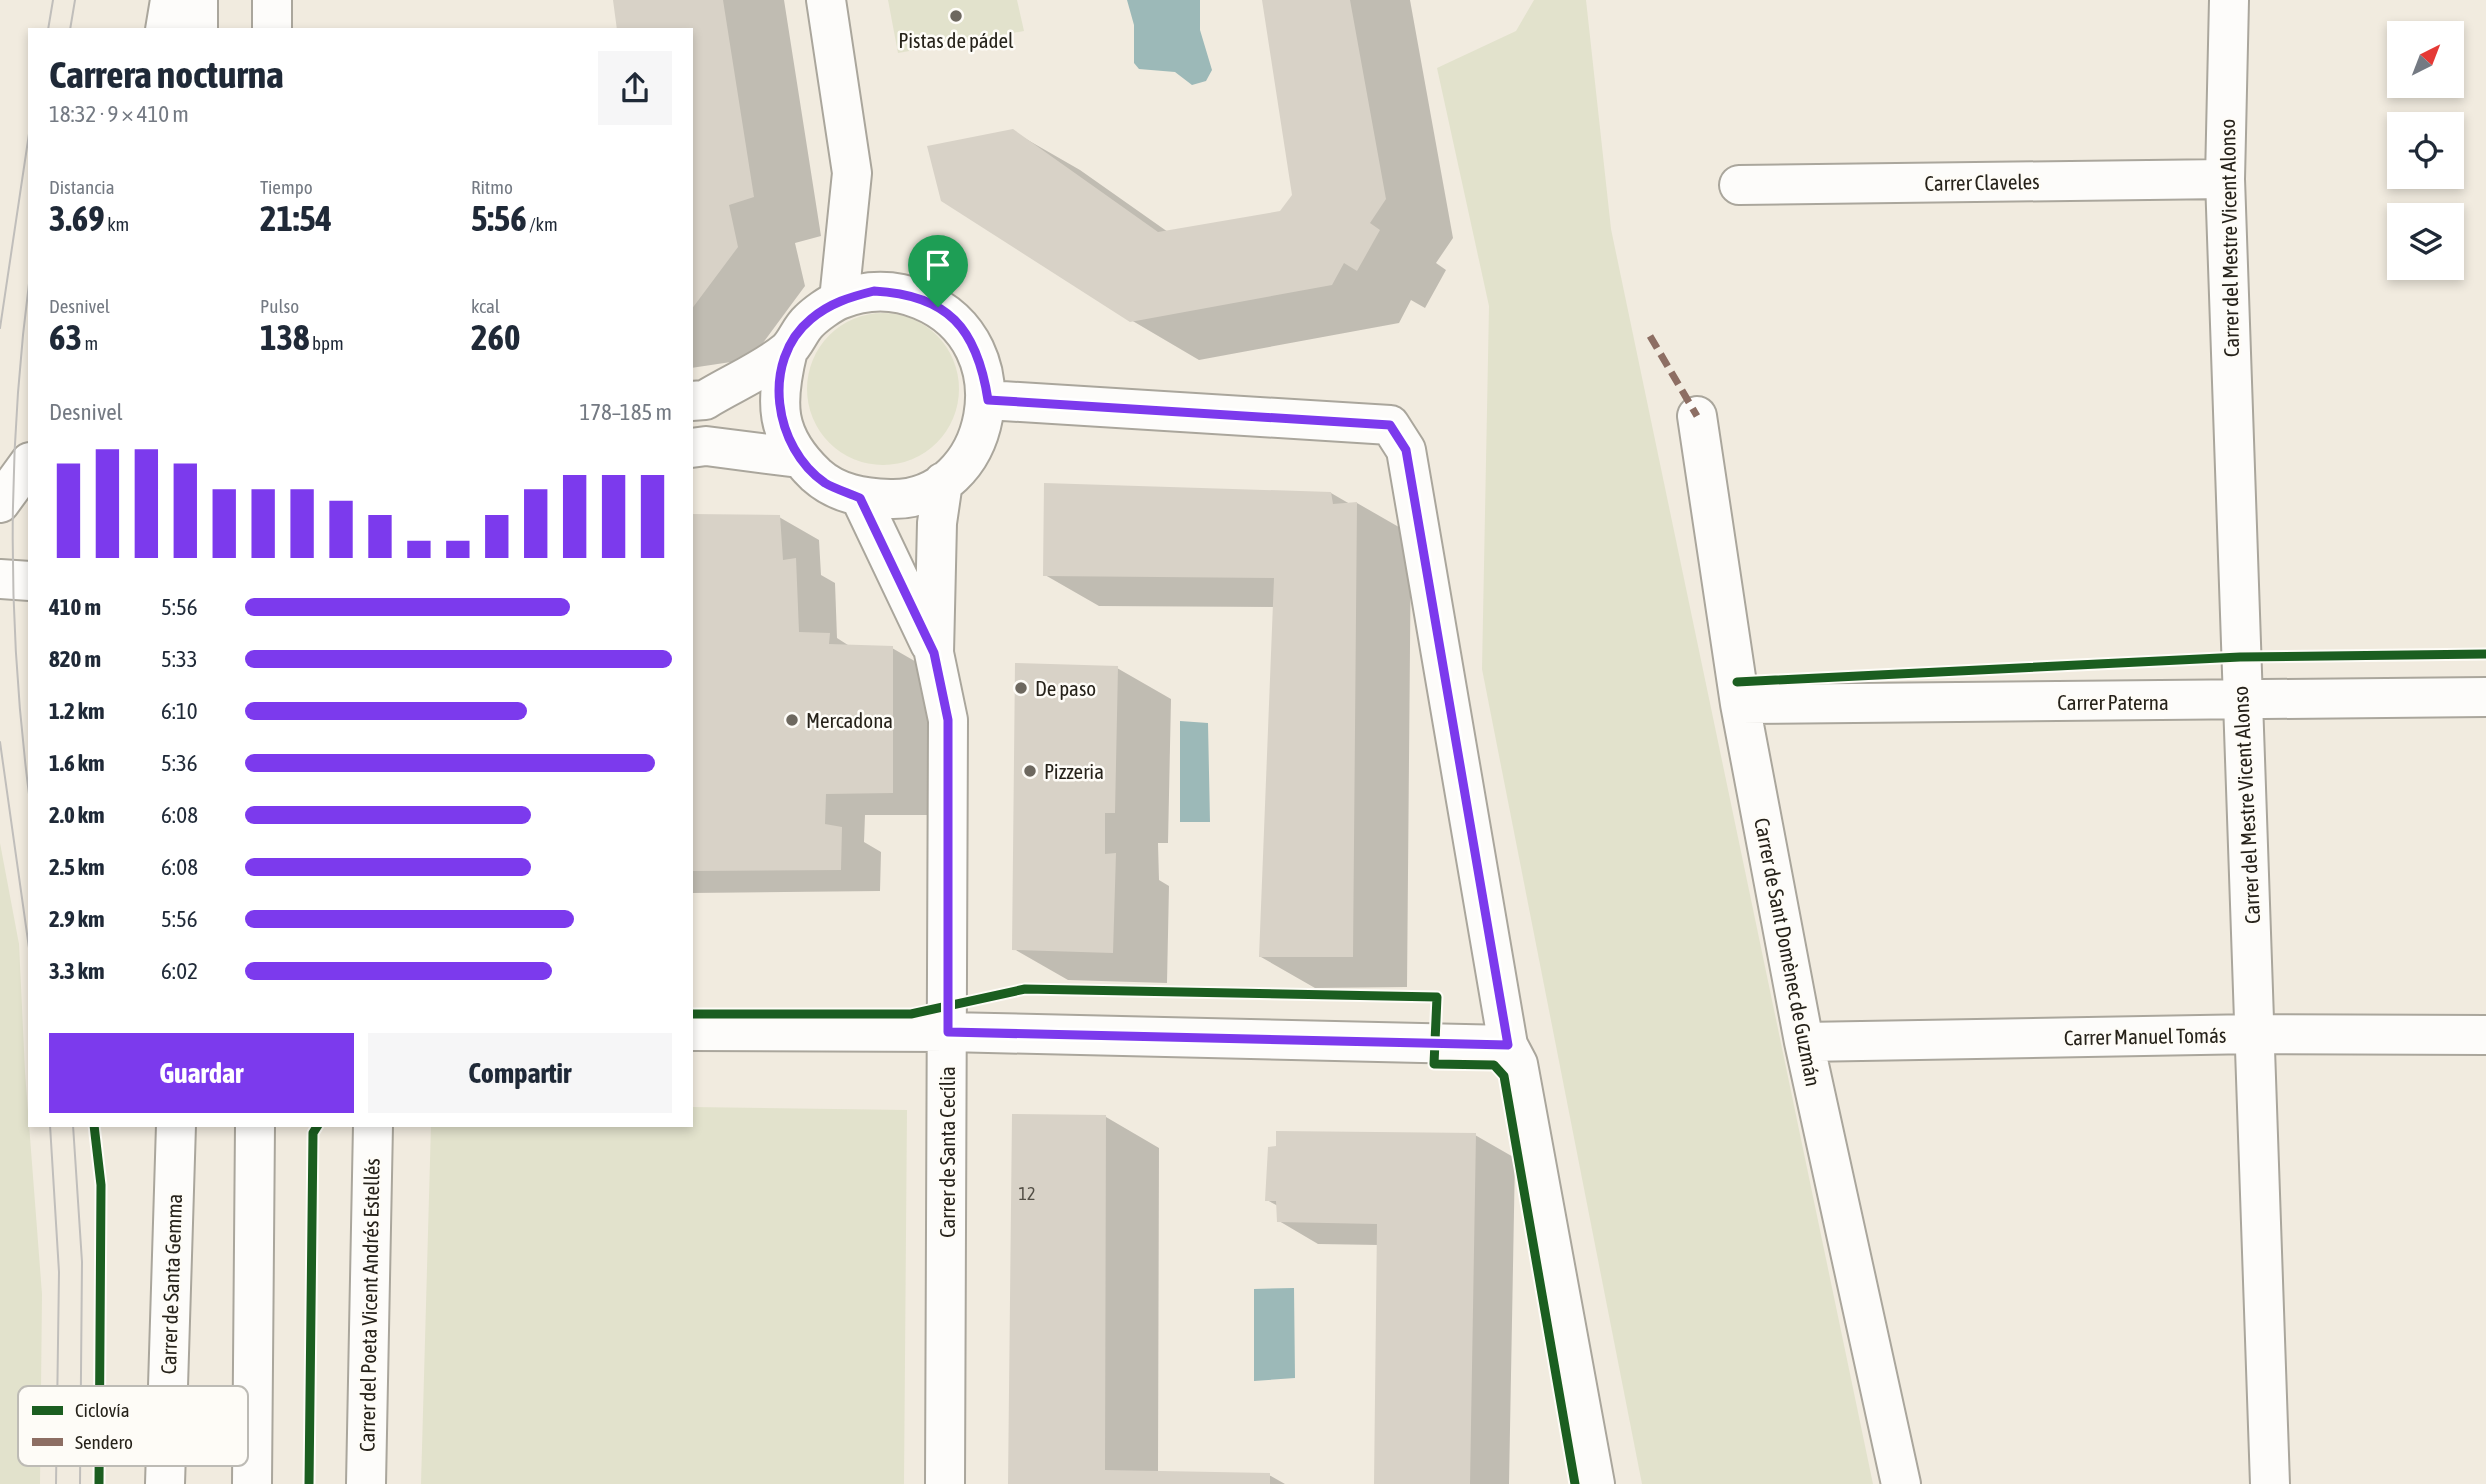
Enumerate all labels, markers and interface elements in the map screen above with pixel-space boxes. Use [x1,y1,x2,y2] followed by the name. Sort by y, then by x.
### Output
[948,8,964,24] marker: Pistas de pádel
[2387,21,2464,98] north arrow
[2387,21,2464,280] map controls
[898,28,1014,52] place label: Pistas de pádel
[598,51,672,125] button: share
[49,53,284,96] text: Carrera nocturna
[49,101,189,127] text: 18:32 · 9 × 410 m
[2387,112,2464,189] button: locate
[2215,119,2243,357] street label: Carrer del Mestre Vicent Alonso
[1924,169,2040,195] street label: Carrer Claveles
[49,176,114,198] text: Distancia
[260,176,313,198] text: Tiempo
[471,176,513,198] text: Ritmo
[49,198,105,238] text: 3.69
[260,198,332,238] text: 21:54
[471,198,527,238] text: 5:56
[2387,203,2464,280] button: layers
[105,213,129,235] text: km
[527,213,558,235] text: /km
[908,235,968,307] pin
[919,246,957,284] icon: arrive
[49,295,110,317] text: Desnivel
[260,295,299,317] text: Pulso
[471,295,500,317] text: kcal
[49,317,82,357] text: 63
[260,317,309,357] text: 138
[471,317,520,357] text: 260
[82,332,98,354] text: m
[309,332,344,354] text: bpm
[49,399,123,425] text: Desnivel
[579,399,672,425] text: 178–185 m
[49,594,101,620] text: 410 m
[161,594,198,620] text: 5:56
[49,646,101,672] text: 820 m
[161,646,198,672] text: 5:33
[1035,676,1096,700] place label: De paso
[1013,680,1029,696] marker: De paso
[2228,685,2264,925] street label: Carrer del Mestre Vicent Alonso
[2057,690,2169,714] street label: Carrer Paterna
[49,698,105,724] text: 1.2 km
[161,698,198,724] text: 6:10
[806,708,893,732] place label: Mercadona
[784,712,800,728] marker: Mercadona
[49,750,105,776] text: 1.6 km
[161,750,198,776] text: 5:36
[1044,759,1104,783] place label: Pizzeria
[1022,763,1038,779] marker: Pizzeria
[49,802,105,828] text: 2.0 km
[161,802,198,828] text: 6:08
[1750,816,1826,1088] street label: Carrer de Sant Domènec de Guzmán
[49,854,105,880] text: 2.5 km
[161,854,198,880] text: 6:08
[49,906,105,932] text: 2.9 km
[161,906,198,932] text: 5:56
[49,958,105,984] text: 3.3 km
[161,958,198,984] text: 6:02
[2064,1023,2226,1049] street label: Carrer Manuel Tomás
[49,1033,354,1113] button: Guardar
[368,1033,672,1113] button: Compartir
[935,1066,959,1238] street label: Carrer de Santa Cecília
[354,1158,384,1452] street label: Carrer del Poeta Vicent Andrés Estellés
[1019,1183,1035,1204] house number: 12
[156,1193,186,1375] street label: Carrer de Santa Gemma
[18,1386,248,1466] legend
[75,1399,130,1421] text: Ciclovía
[75,1431,133,1453] text: Sendero

